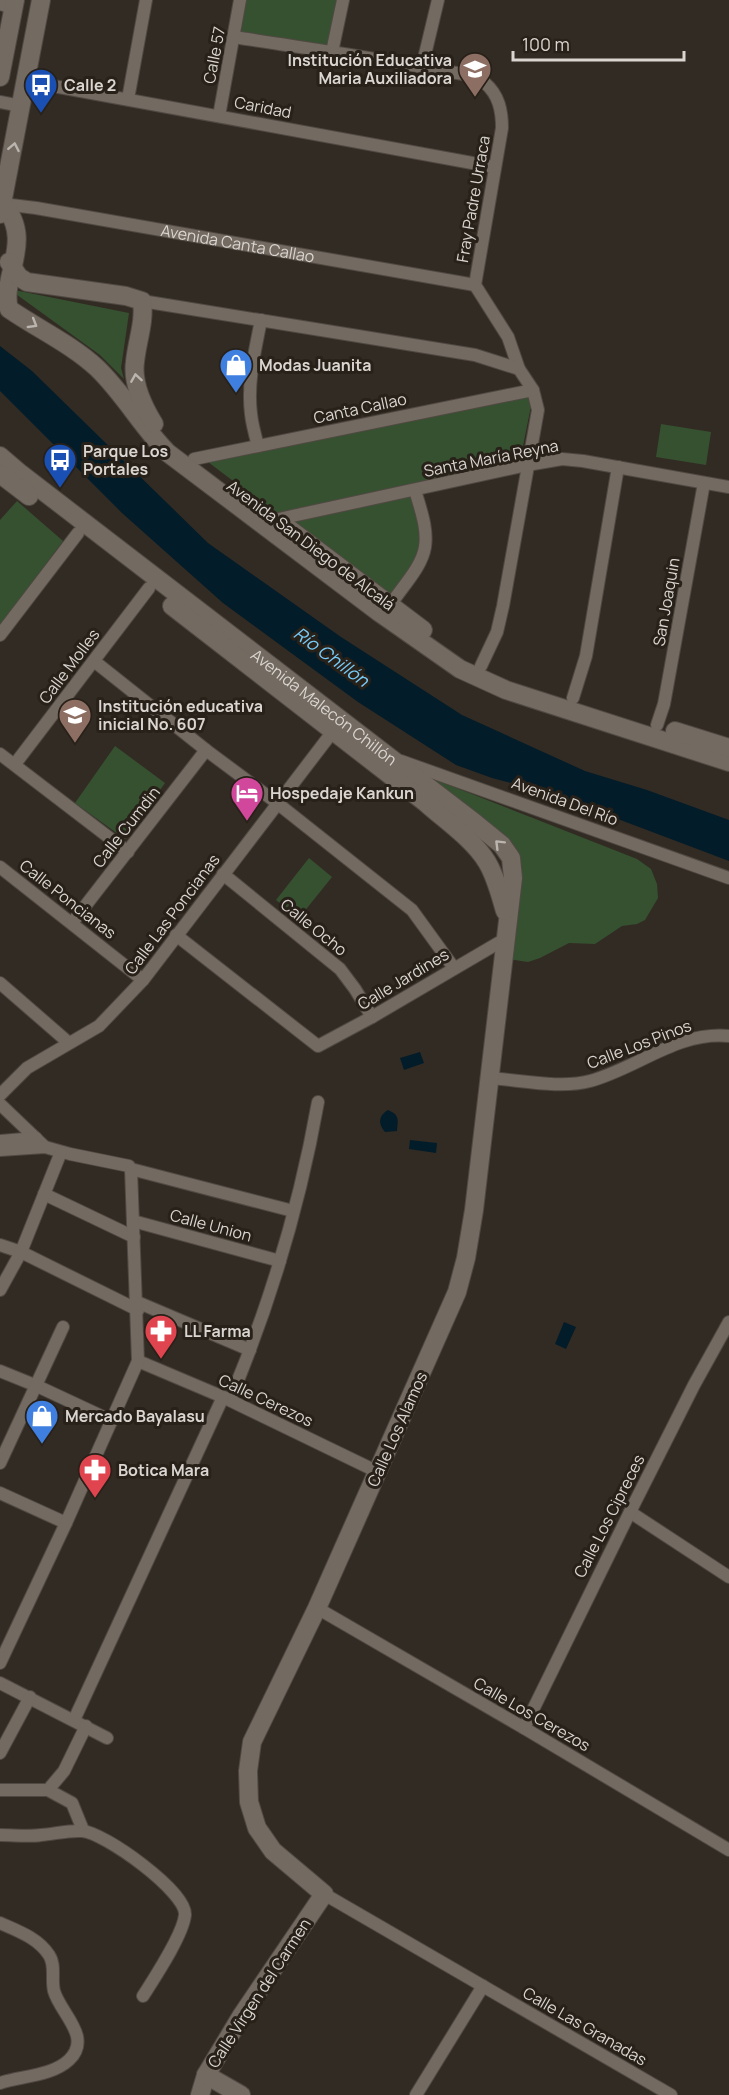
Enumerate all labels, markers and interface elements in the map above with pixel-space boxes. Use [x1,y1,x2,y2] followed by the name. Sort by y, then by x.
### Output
[513,24,684,62] scale bar
[198,25,230,85] street label: Calle 57
[522,32,570,56] text: 100 m
[287,49,452,89] place label: Institución Educativa Maria Auxiliadora
[457,51,493,98] school or university icon: Institución Educativa Maria Auxiliadora
[23,67,59,114] bus stop icon: Calle 2
[64,74,116,96] place label: Calle 2
[233,91,293,123] street label: Caridad
[451,134,495,264] street label: Fray Padre Urraca
[7,142,19,152] one-way arrow
[159,219,316,268] street label: Avenida Canta Callao
[27,317,37,329] one-way arrow
[218,347,254,394] shop icon: Modas Juanita
[259,354,371,376] place label: Modas Juanita
[131,373,143,382] one-way arrow
[311,387,409,429] street label: Canta Callao
[422,434,560,482] street label: Santa María Reyna
[83,440,169,480] place label: Parque Los Portales
[42,442,78,489] bus stop icon: Parque Los Portales
[223,475,399,615] street label: Avenida San Diego de Alcalá
[647,556,685,648] street label: San Joaquin
[289,621,375,692] water label: Río Chillón
[34,624,104,708] street label: Calle Molles
[247,644,402,770] street label: Avenida Malecón Chillón
[98,695,263,735] place label: Institución educativa inicial No. 607
[57,697,93,744] school or university icon: Institución educativa inicial No. 607
[509,772,621,830] street label: Avenida Del Río
[229,775,265,822] hotel icon: Hospedaje Kankun
[87,782,165,872] street label: Calle Cumdin
[270,782,414,804] place label: Hospedaje Kankun
[496,840,506,851] one-way arrow
[119,849,225,979] street label: Calle Las Poncianas
[15,854,121,944] street label: Calle Poncianas
[276,893,352,961] street label: Calle Ocho
[353,943,453,1015] street label: Calle Jardines
[584,1014,694,1074] street label: Calle Los Pinos
[168,1204,254,1246] street label: Calle Union
[143,1313,179,1360] pharmacy icon: LL Farma
[184,1320,251,1342] place label: LL Farma
[362,1368,432,1490] street label: Calle Los Alamos
[215,1369,317,1431] street label: Calle Cerezos
[24,1398,60,1445] shop icon: Mercado Bayalasu
[65,1405,205,1427] place label: Mercado Bayalasu
[568,1451,650,1581] street label: Calle Los Cipreces
[77,1452,113,1499] pharmacy icon: Botica Mara
[118,1459,209,1481] place label: Botica Mara
[470,1672,594,1756] street label: Calle Los Cerezos
[202,1914,316,2072] street label: Calle Virgen del Carmen
[519,1982,651,2070] street label: Calle Las Granadas

